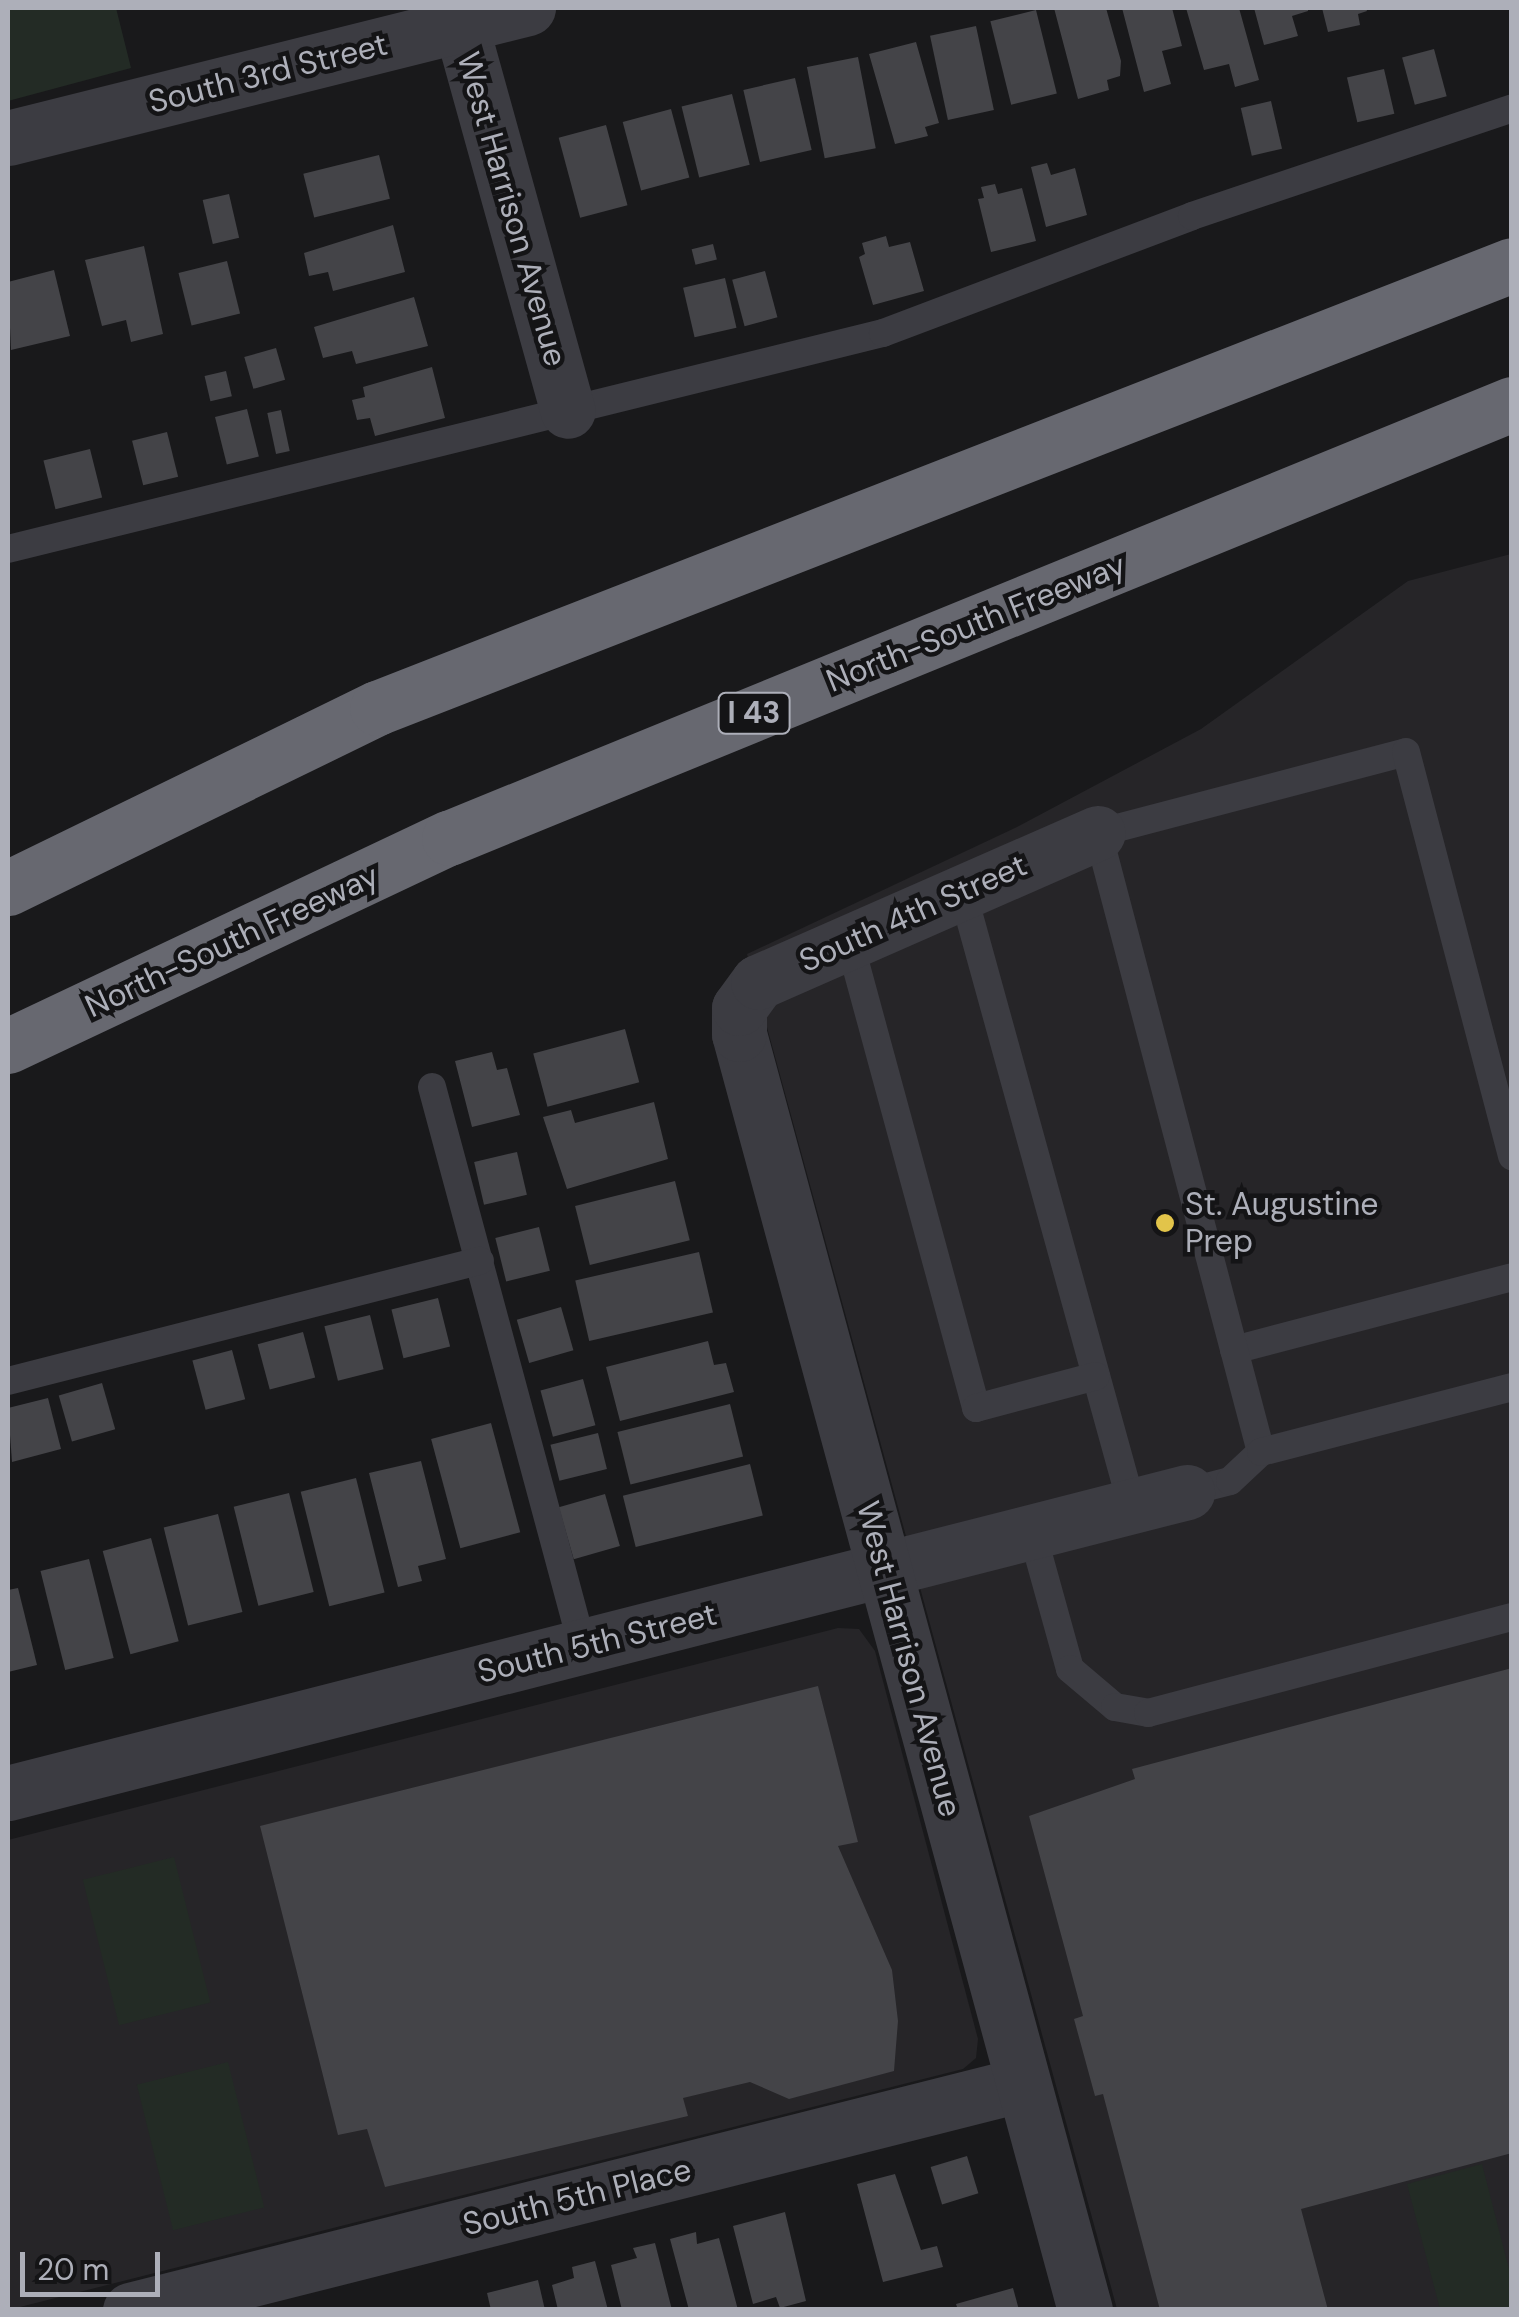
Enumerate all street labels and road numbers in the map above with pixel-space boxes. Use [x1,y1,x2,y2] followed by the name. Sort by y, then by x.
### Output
[145,25,391,121] street label: South 3rd Street
[449,47,575,371] street label: West Harrison Avenue
[821,545,1131,701] street label: North-South Freeway
[716,688,792,738] road number: I 43
[793,846,1033,980] street label: South 4th Street
[79,856,385,1026] street label: North-South Freeway
[848,1497,970,1821] street label: West Harrison Avenue
[473,1595,721,1691] street label: South 5th Street
[459,2150,695,2244] street label: South 5th Place

